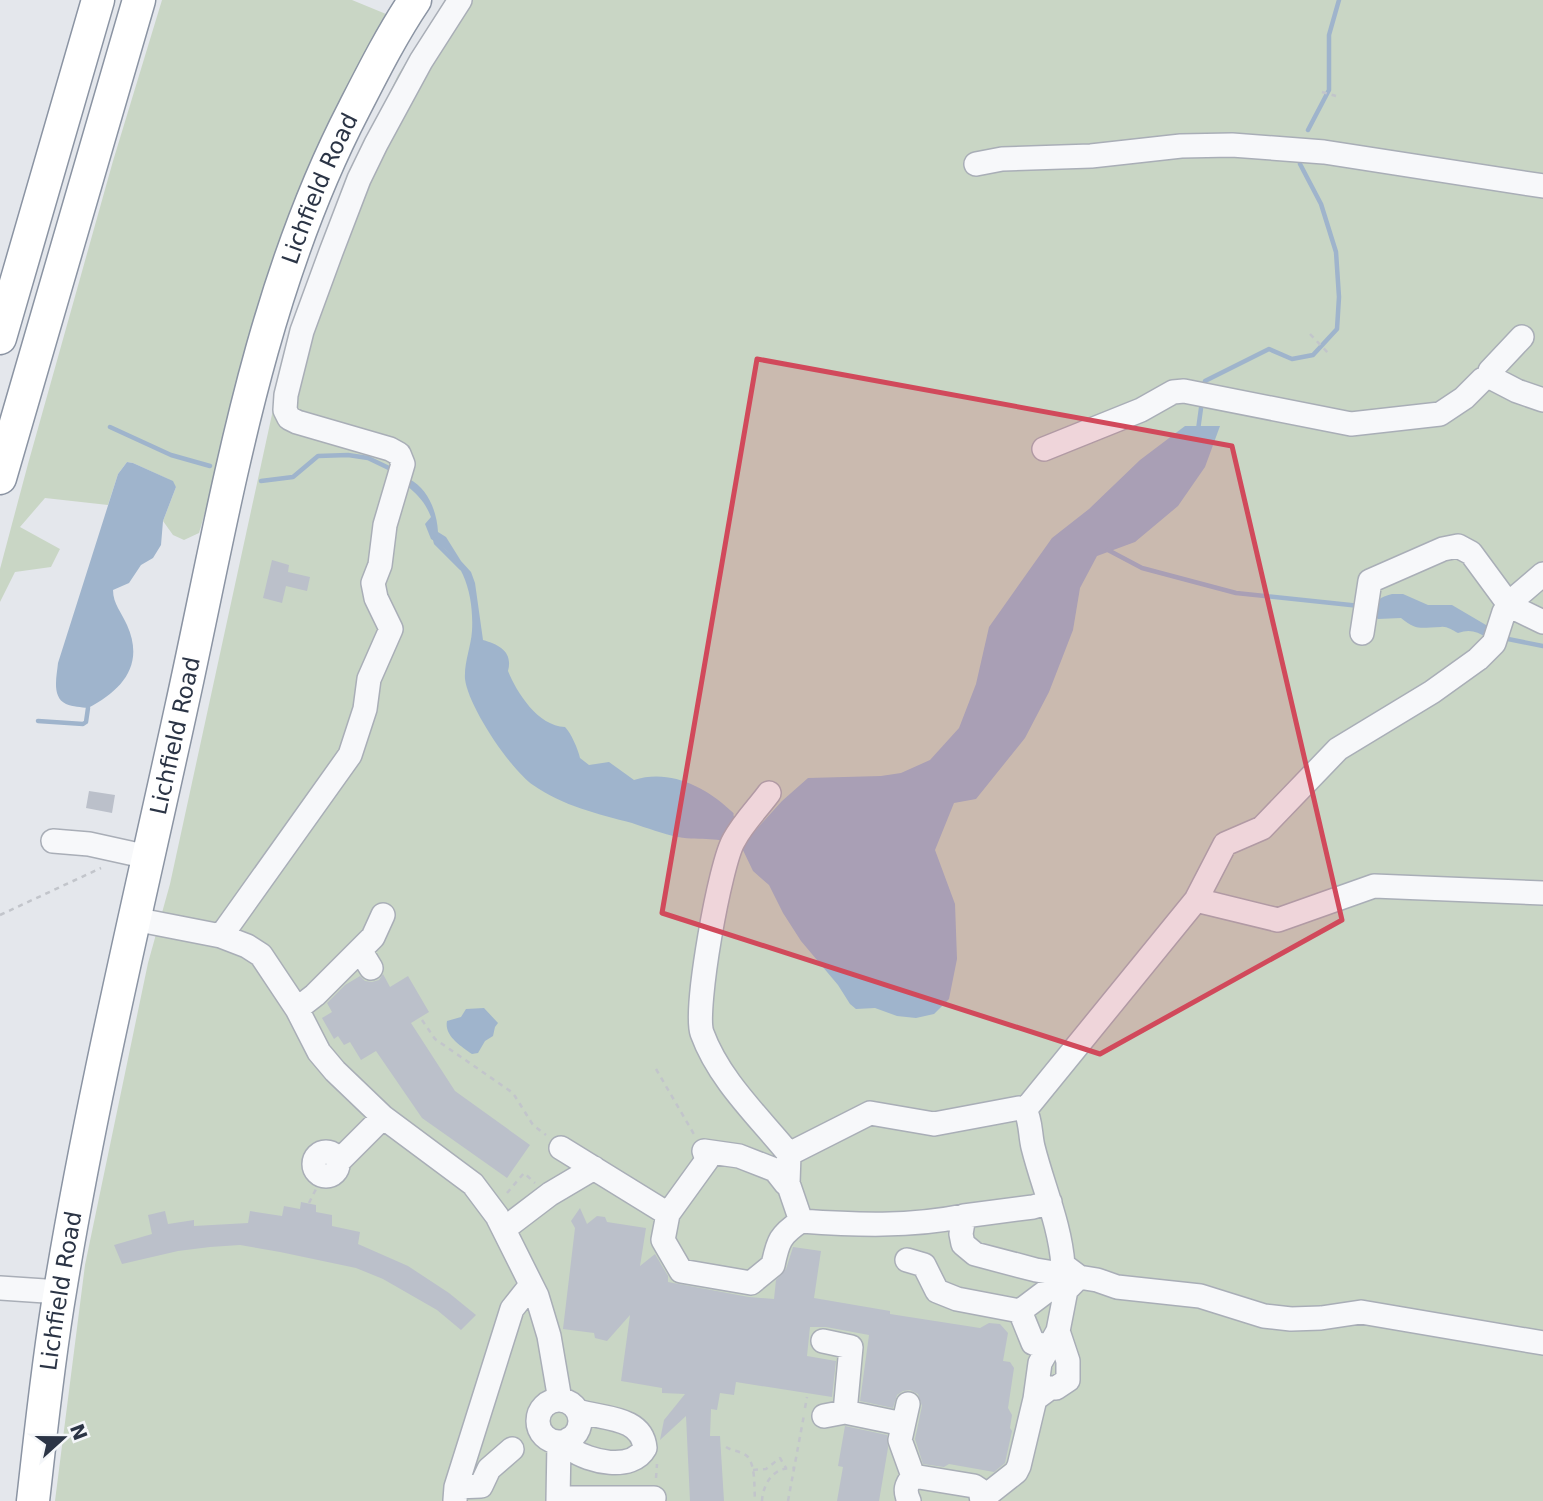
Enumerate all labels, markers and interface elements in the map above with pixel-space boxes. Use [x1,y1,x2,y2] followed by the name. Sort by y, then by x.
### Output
[277,109,363,267] street label: Lichfield Road
[145,654,205,817] street label: Lichfield Road
[35,1209,87,1372] street label: Lichfield Road
[28,1403,98,1473] north arrow
[66,1421,92,1443] text: N

